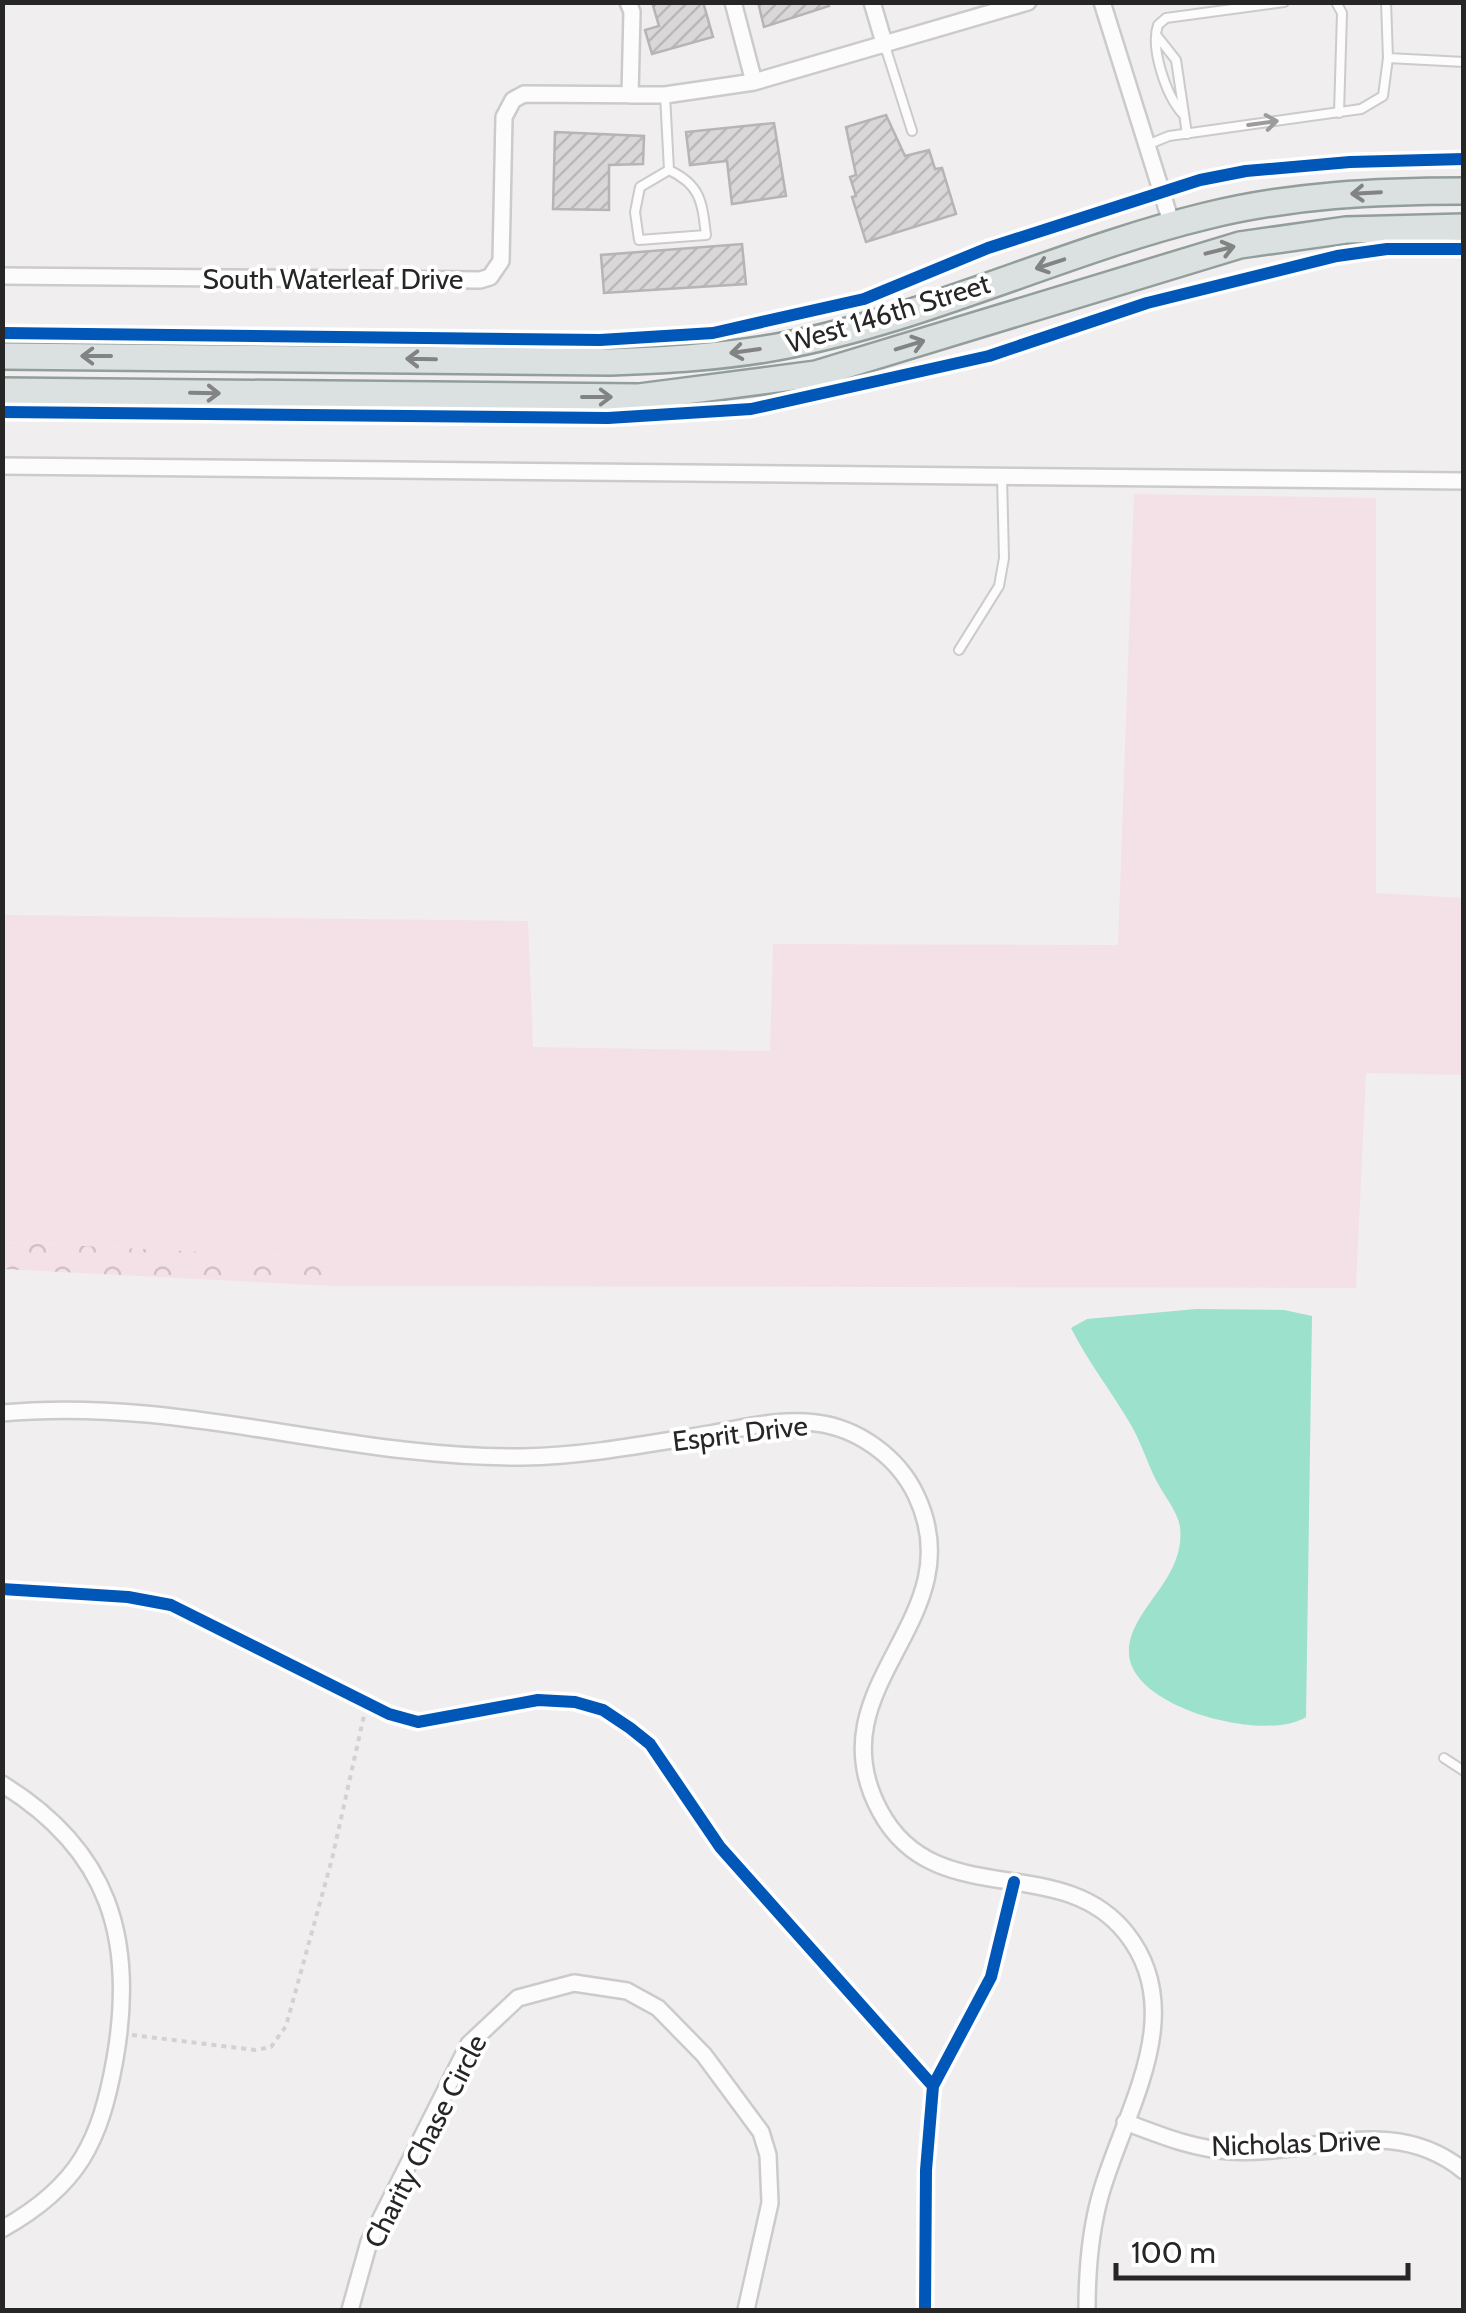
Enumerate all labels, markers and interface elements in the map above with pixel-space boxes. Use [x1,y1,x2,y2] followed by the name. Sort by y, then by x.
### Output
[1246,114,1279,132] one-way arrow
[1351,184,1383,203] one-way arrow
[1203,240,1235,258] one-way arrow
[1035,256,1067,274] one-way arrow
[203,262,463,296] street label: South Waterleaf Drive
[782,266,994,360] street label: West 146th Street
[893,335,925,353] one-way arrow
[729,343,762,361] one-way arrow
[80,346,112,366] one-way arrow
[405,350,438,368] one-way arrow
[188,384,220,403] one-way arrow
[580,388,613,406] one-way arrow
[670,1408,810,1458] street label: Esprit Drive
[357,2029,493,2253] street label: Charity Chase Circle
[1211,2123,1381,2163] street label: Nicholas Drive
[1116,2218,1408,2280] scale bar
[1131,2234,1216,2271] text: 100 m

